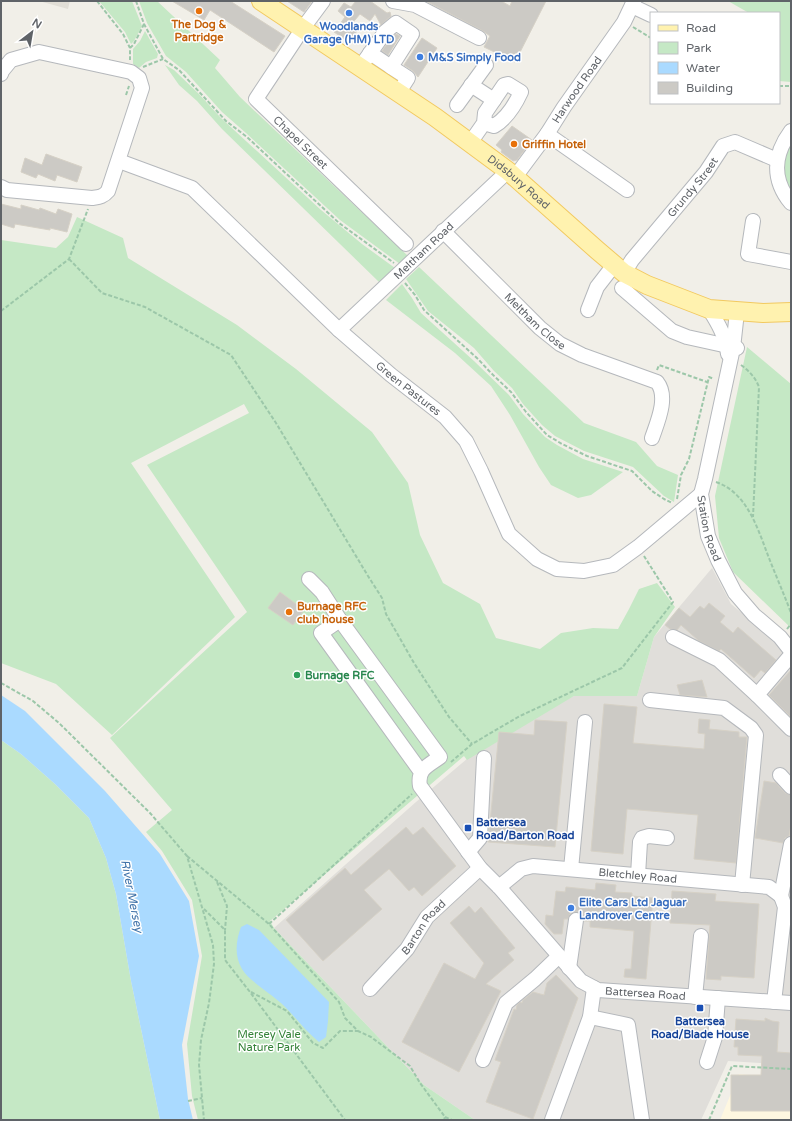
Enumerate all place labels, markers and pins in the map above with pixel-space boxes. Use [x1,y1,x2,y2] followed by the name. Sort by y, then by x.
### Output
[194,6,204,16] marker: The Dog & Partridge
[344,8,354,18] marker: Woodlands Garage (HM) LTD
[170,18,227,45] place label: The Dog & Partridge
[304,20,394,47] place label: Woodlands Garage (HM) LTD
[428,51,521,65] place label: M&S Simply Food
[415,52,425,62] marker: M&S Simply Food
[522,138,586,151] place label: Griffin Hotel
[509,139,519,149] marker: Griffin Hotel
[297,600,367,626] place label: Burnage RFC club house
[284,607,294,617] marker: Burnage RFC club house
[305,669,375,683] place label: Burnage RFC
[292,670,302,680] marker: Burnage RFC
[476,816,575,842] place label: Battersea Road/Barton Road
[463,823,473,833] marker: Battersea Road/Barton Road
[579,896,687,922] place label: Elite Cars Ltd Jaguar Landrover Centre
[566,903,576,913] marker: Elite Cars Ltd Jaguar Landrover Centre
[695,1003,705,1013] marker: Battersea Road/Blade House
[651,1015,750,1041] place label: Battersea Road/Blade House

